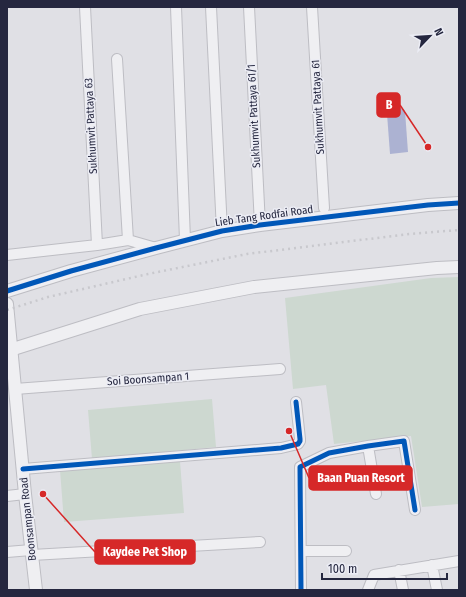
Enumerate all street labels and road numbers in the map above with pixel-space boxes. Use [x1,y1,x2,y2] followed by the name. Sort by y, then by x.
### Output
[309,59,327,155] street label: Sukhumvit Pattaya 61
[245,64,263,168] street label: Sukhumvit Pattaya 61/1
[82,78,100,174] street label: Sukhumvit Pattaya 63
[214,203,314,229] street label: Lieb Tang Rodfai Road
[107,370,189,388] street label: Soi Boonsampan 1
[17,476,39,562] street label: Boonsampan Road

